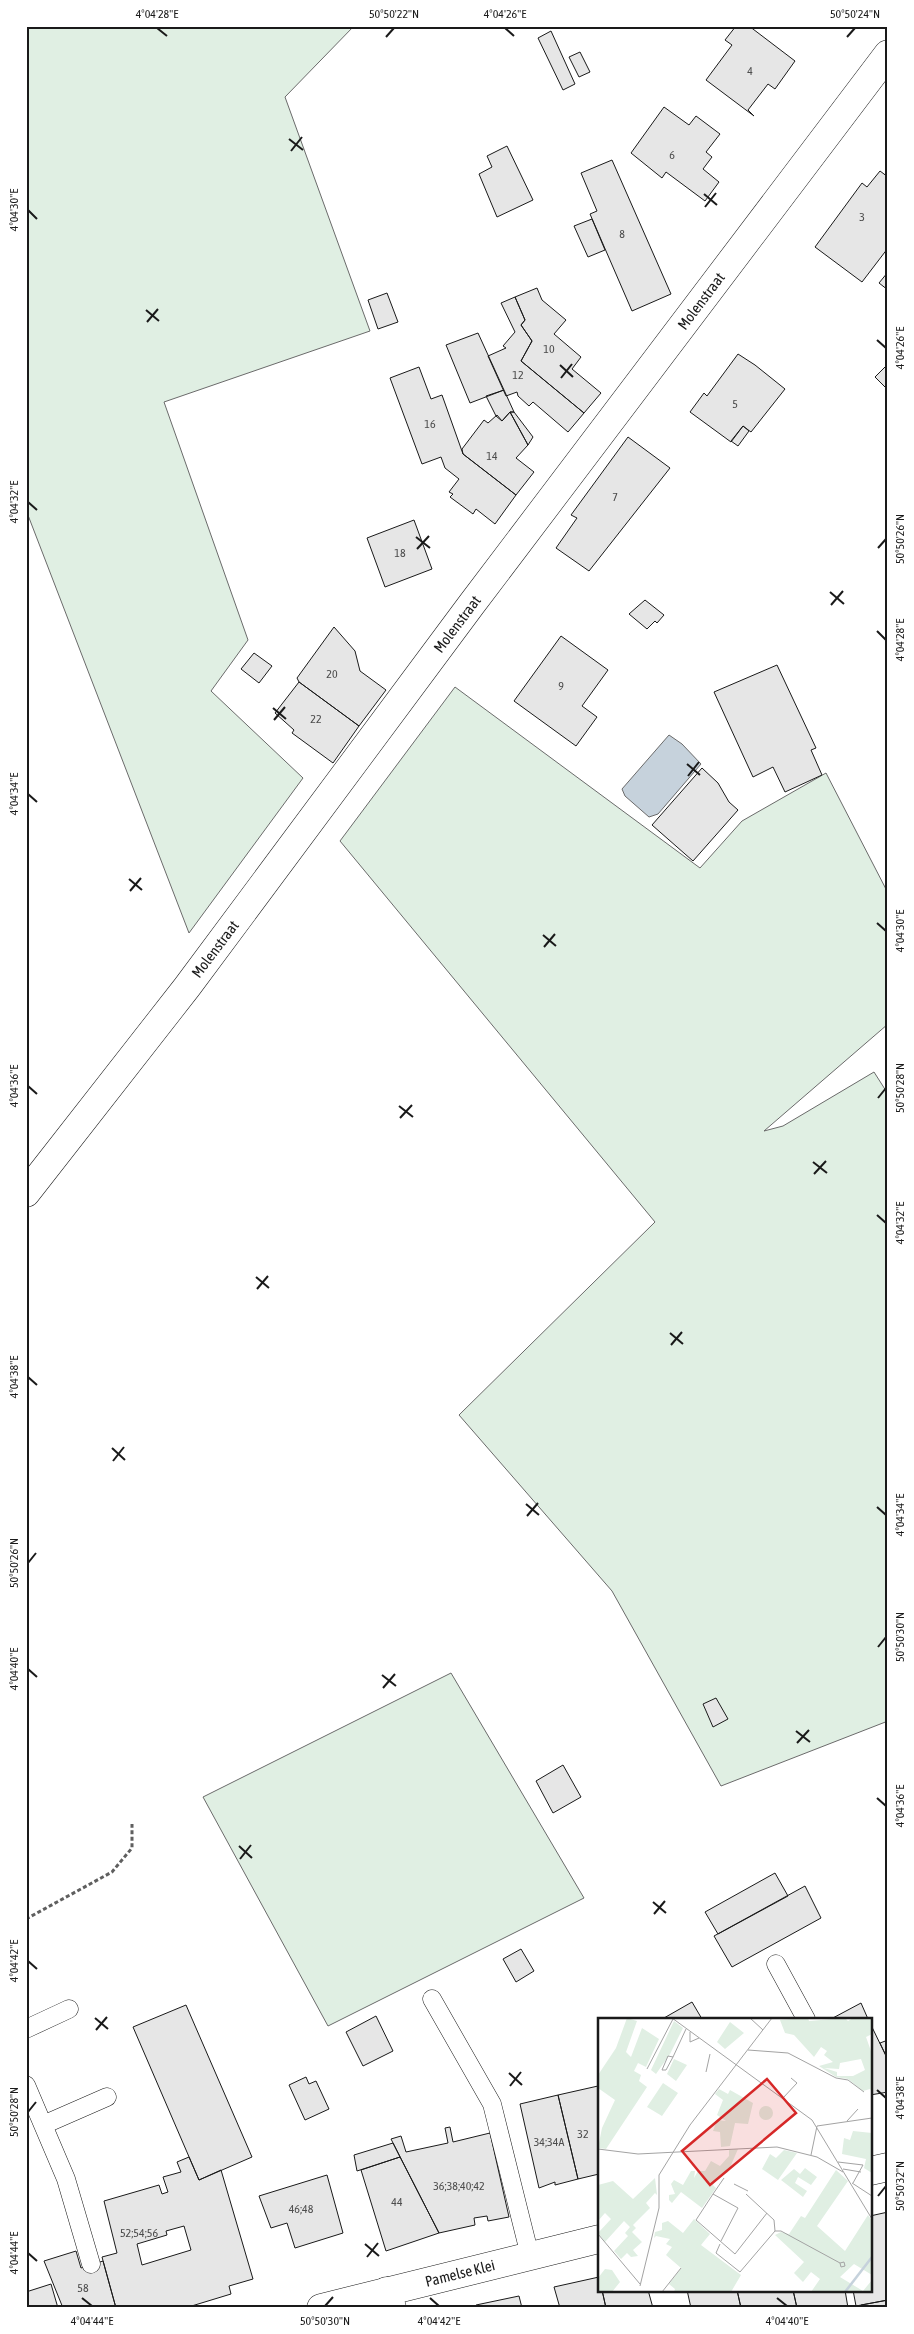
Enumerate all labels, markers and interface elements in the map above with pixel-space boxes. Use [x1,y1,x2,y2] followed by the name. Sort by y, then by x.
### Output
[136,7,178,21] text: 4°04'28"E
[369,7,419,21] text: 50°50'22"N
[484,7,526,21] text: 4°04'26"E
[830,7,880,21] text: 50°50'24"N
[747,64,753,78] house number: 4
[669,148,675,162] house number: 6
[7,189,21,231] text: 4°04'30"E
[859,210,865,224] house number: 3
[619,227,625,241] house number: 8
[674,269,728,333] street label: Molenstraat
[893,327,907,369] text: 4°04'26"E
[543,342,555,356] house number: 10
[512,368,524,382] house number: 12
[732,397,738,411] house number: 5
[424,417,436,431] house number: 16
[486,449,498,463] house number: 14
[7,481,21,523] text: 4°04'32"E
[612,490,618,504] house number: 7
[893,514,907,564] text: 50°50'26"N
[394,546,406,560] house number: 18
[430,592,484,656] street label: Molenstraat
[893,619,907,661] text: 4°04'28"E
[326,667,338,681] house number: 20
[558,679,564,693] house number: 9
[310,712,322,726] house number: 22
[7,773,21,815] text: 4°04'34"E
[893,910,907,952] text: 4°04'30"E
[188,917,242,981] street label: Molenstraat
[893,1063,907,1113] text: 50°50'28"N
[7,1065,21,1107] text: 4°04'36"E
[893,1202,907,1244] text: 4°04'32"E
[7,1356,21,1398] text: 4°04'38"E
[893,1494,907,1536] text: 4°04'34"E
[7,1538,21,1588] text: 50°50'26"N
[893,1612,907,1662] text: 50°50'30"N
[7,1648,21,1690] text: 4°04'40"E
[893,1785,907,1827] text: 4°04'36"E
[7,1940,21,1982] text: 4°04'42"E
[598,2018,872,2292] inset map
[893,2077,907,2119] text: 4°04'38"E
[7,2087,21,2137] text: 50°50'28"N
[577,2127,589,2141] house number: 32
[534,2135,564,2149] house number: 34;34A
[893,2161,907,2211] text: 50°50'32"N
[433,2179,485,2193] house number: 36;38;40;42
[391,2195,403,2209] house number: 44
[289,2202,314,2216] house number: 46;48
[120,2226,158,2240] house number: 52;54;56
[7,2232,21,2274] text: 4°04'44"E
[423,2256,497,2290] street label: Pamelse Klei
[77,2281,89,2295] house number: 58
[71,2314,113,2328] text: 4°04'44"E
[300,2314,350,2328] text: 50°50'30"N
[418,2314,460,2328] text: 4°04'42"E
[766,2314,808,2328] text: 4°04'40"E

